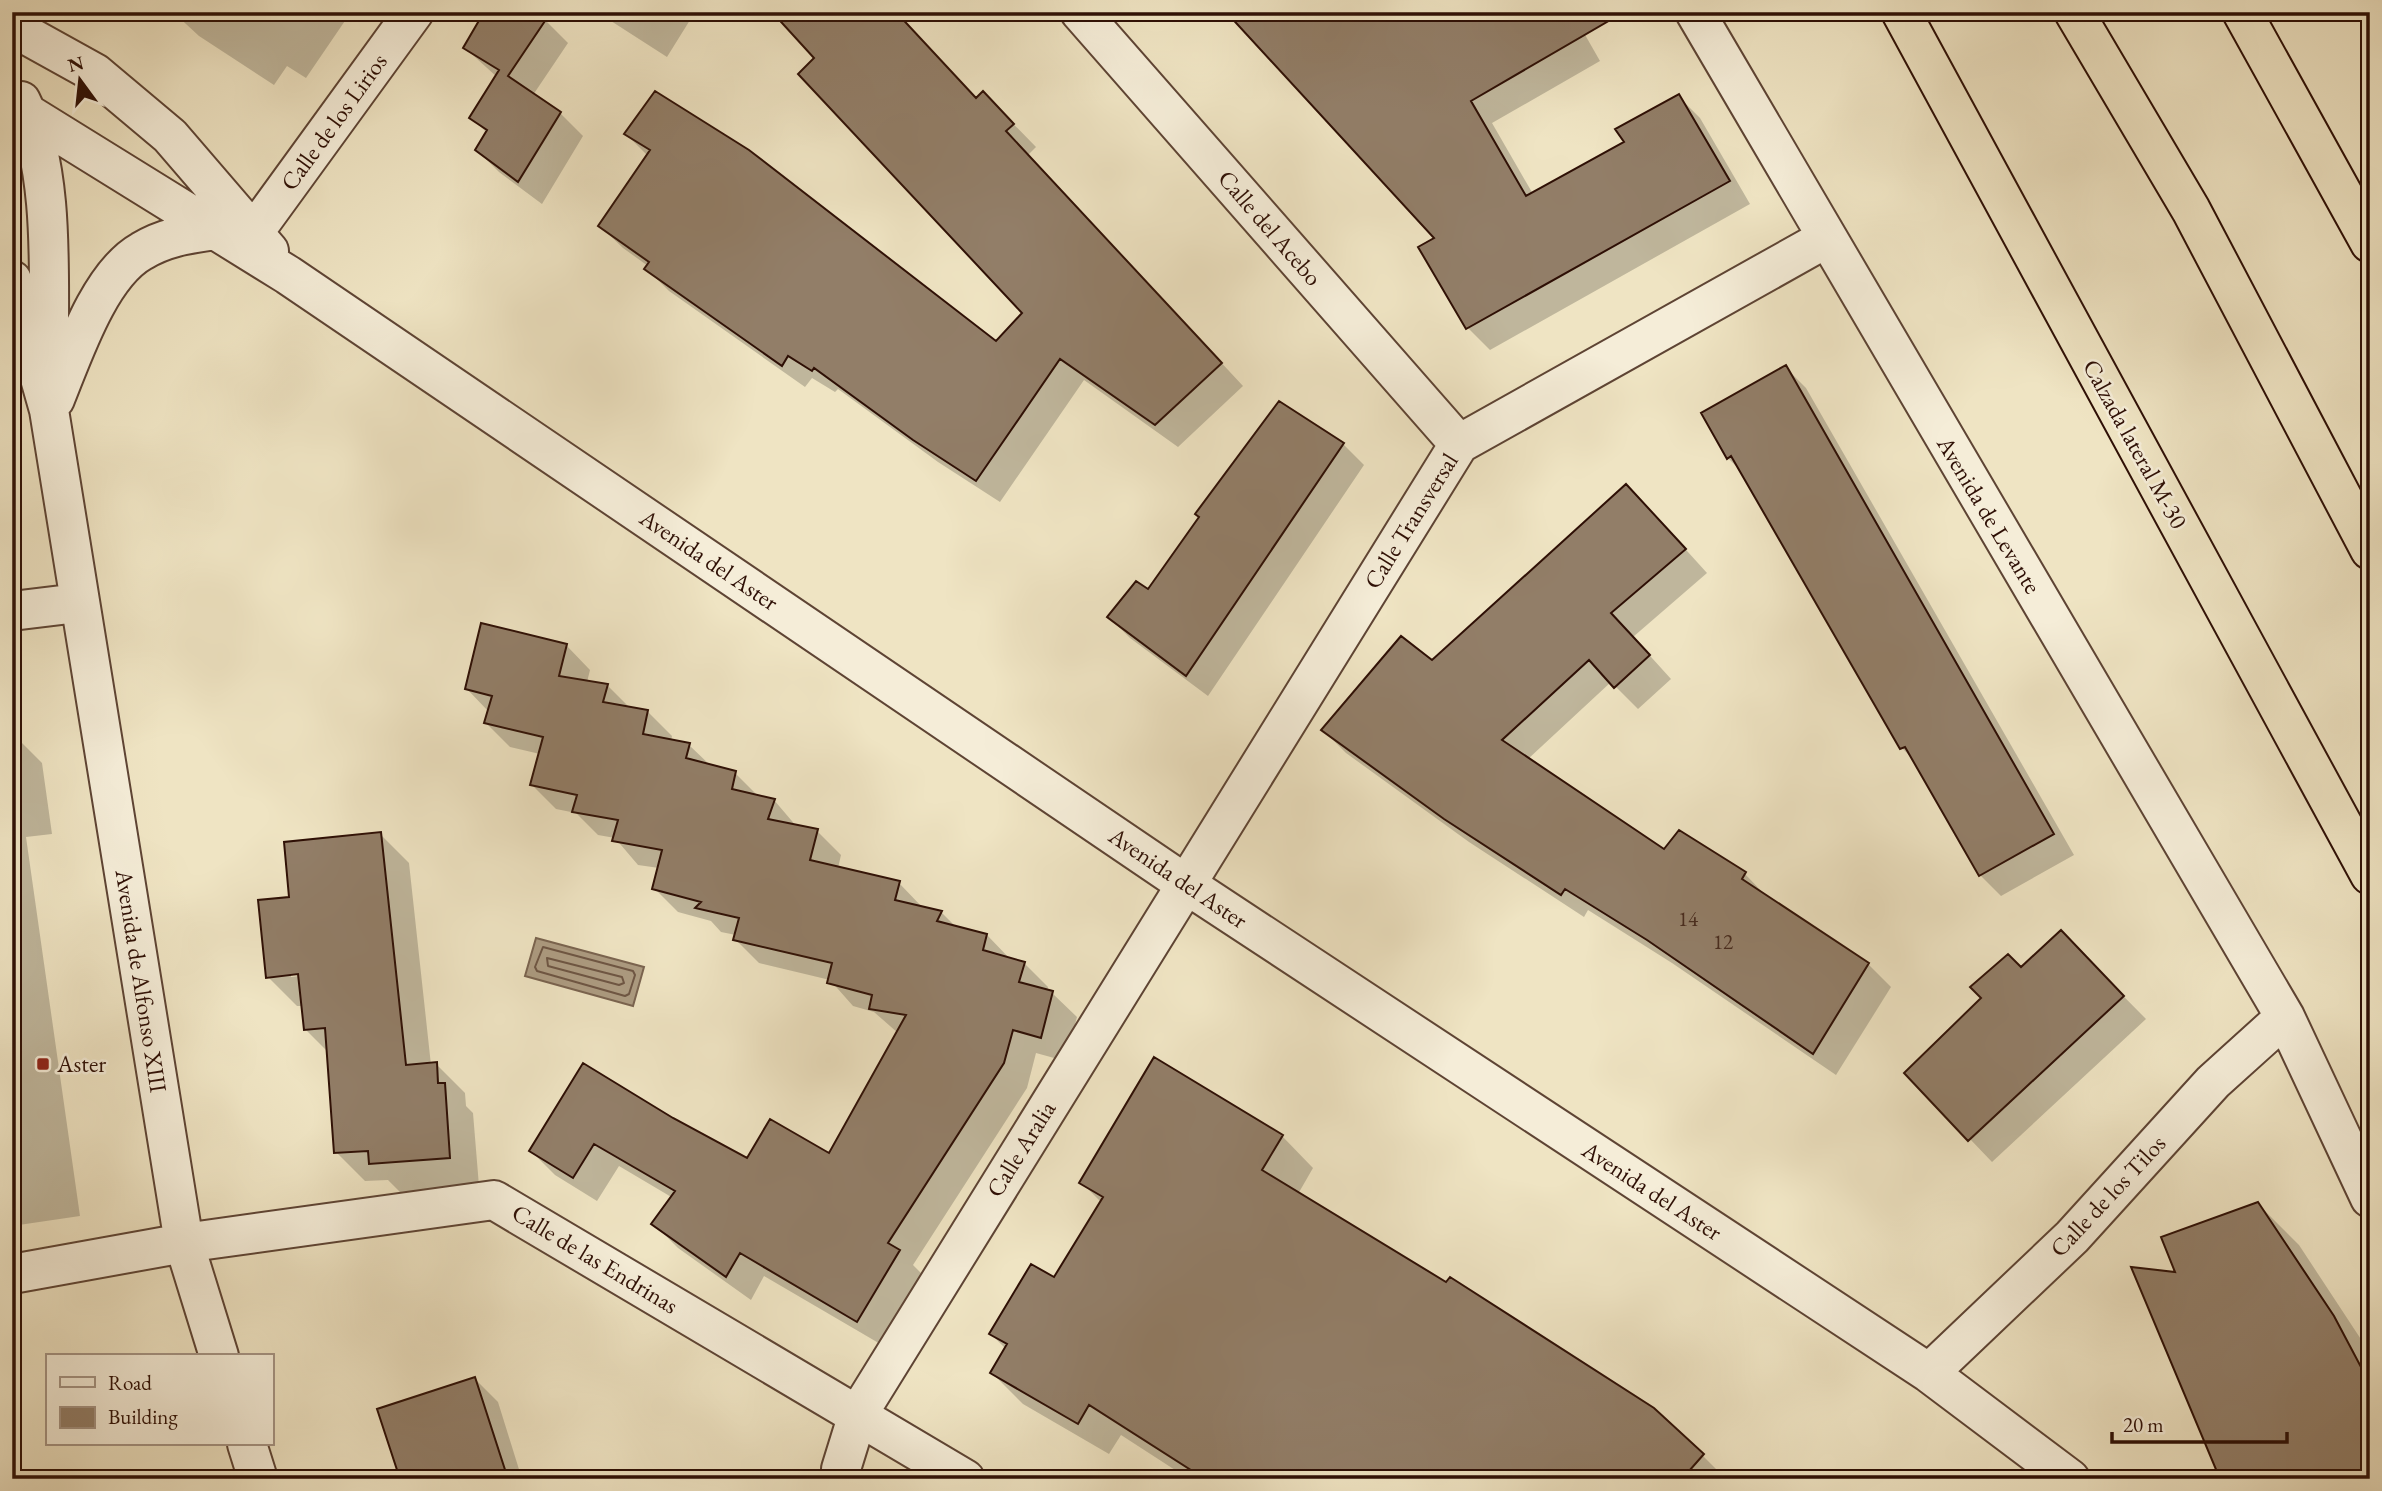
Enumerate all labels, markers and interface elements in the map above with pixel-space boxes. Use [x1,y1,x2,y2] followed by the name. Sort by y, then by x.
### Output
[46,46,116,116] north arrow
[273,47,394,196] street label: Calle de los Lirios
[65,50,87,78] text: N
[1211,163,1329,292] street label: Calle del Acebo
[2076,354,2195,534] street label: Calzada lateral M-30
[1930,430,2049,599] street label: Avenida de Levante
[1357,447,1465,594] street label: Calle Transversal
[633,501,785,617] street label: Avenida del Aster
[1102,819,1254,935] street label: Avenida del Aster
[108,866,174,1095] street label: Avenida de Alfonso XIII
[1678,905,1699,932] house number: 14
[1713,928,1733,955] house number: 12
[56,1048,106,1079] place label: Aster
[35,1056,51,1072] marker: Aster
[979,1094,1062,1203] street label: Calle Aralia
[2043,1128,2172,1263] street label: Calle de los Tilos
[1576,1133,1728,1247] street label: Avenida del Aster
[506,1197,684,1320] street label: Calle de las Endrinas
[46,1354,273,1446] legend
[108,1369,152,1396] text: Road
[2112,1400,2288,1444] scale bar
[108,1403,178,1430] text: Building
[2123,1411,2164,1438] text: 20 m

